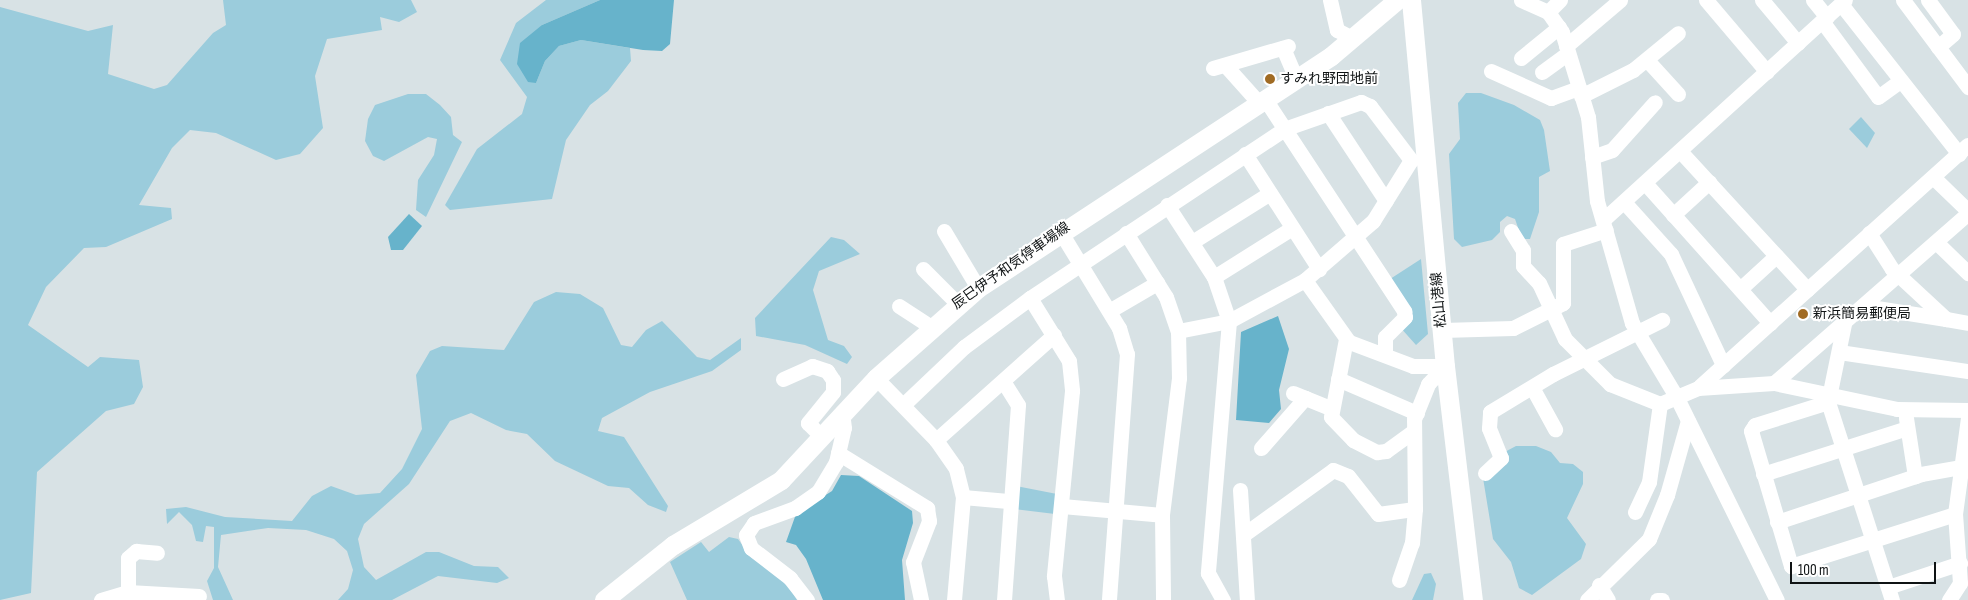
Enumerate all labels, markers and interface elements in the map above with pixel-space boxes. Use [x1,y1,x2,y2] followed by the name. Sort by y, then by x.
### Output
[1280,71,1378,87] place label: すみれ野団地前
[1264,73,1276,85] marker: すみれ野団地前
[949,219,1073,313] street label: 辰巳伊予和気停車場線
[1428,271,1450,329] street label: 松山港線
[1813,306,1911,322] place label: 新浜簡易郵便局
[1797,308,1809,320] marker: 新浜簡易郵便局
[1793,552,1939,584] scale bar
[1798,561,1829,580] text: 100 m

